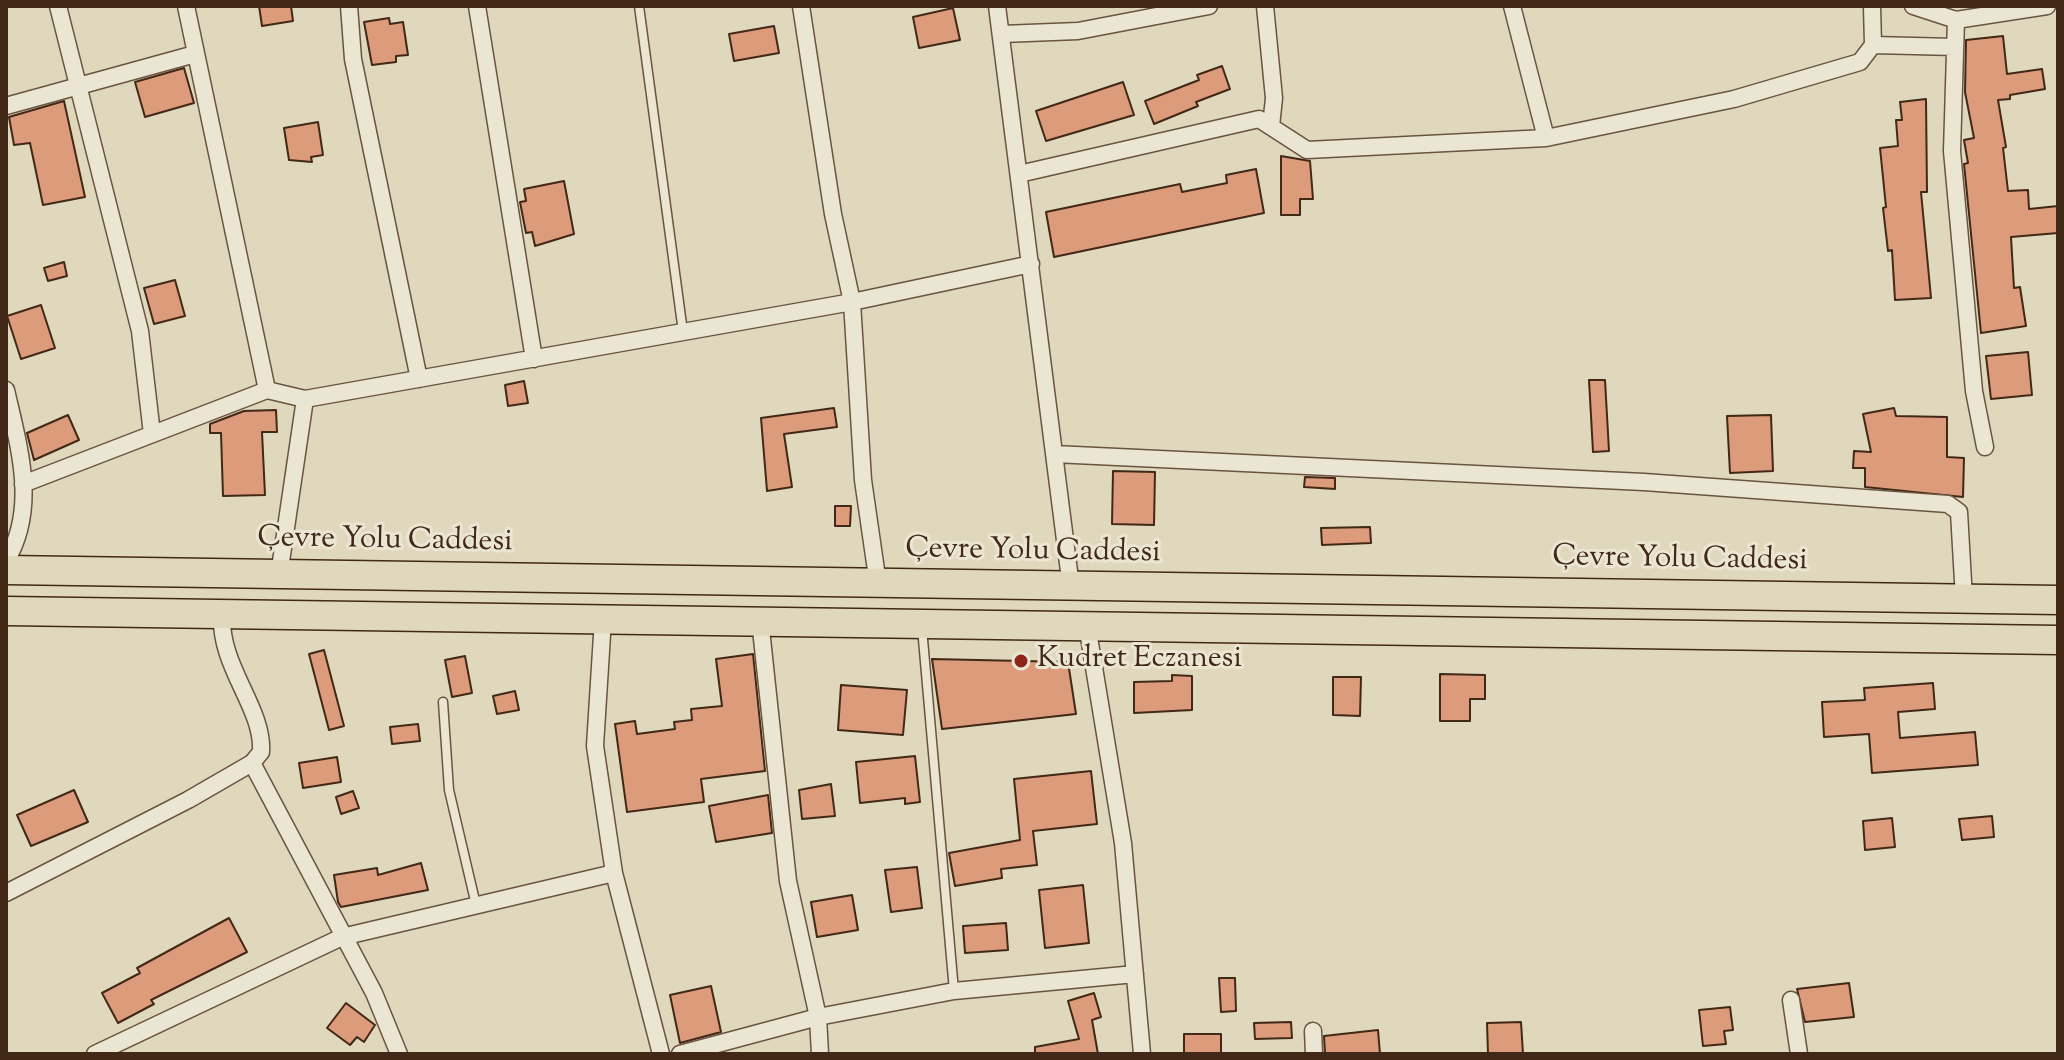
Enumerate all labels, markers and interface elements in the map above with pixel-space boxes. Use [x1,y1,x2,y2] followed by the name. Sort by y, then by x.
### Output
[257,522,513,562] street label: Çevre Yolu Caddesi
[905,533,1161,573] street label: Çevre Yolu Caddesi
[1552,541,1808,581] street label: Çevre Yolu Caddesi
[1037,643,1242,679] place label: Kudret Eczanesi
[1012,652,1030,670] marker: Kudret Eczanesi

